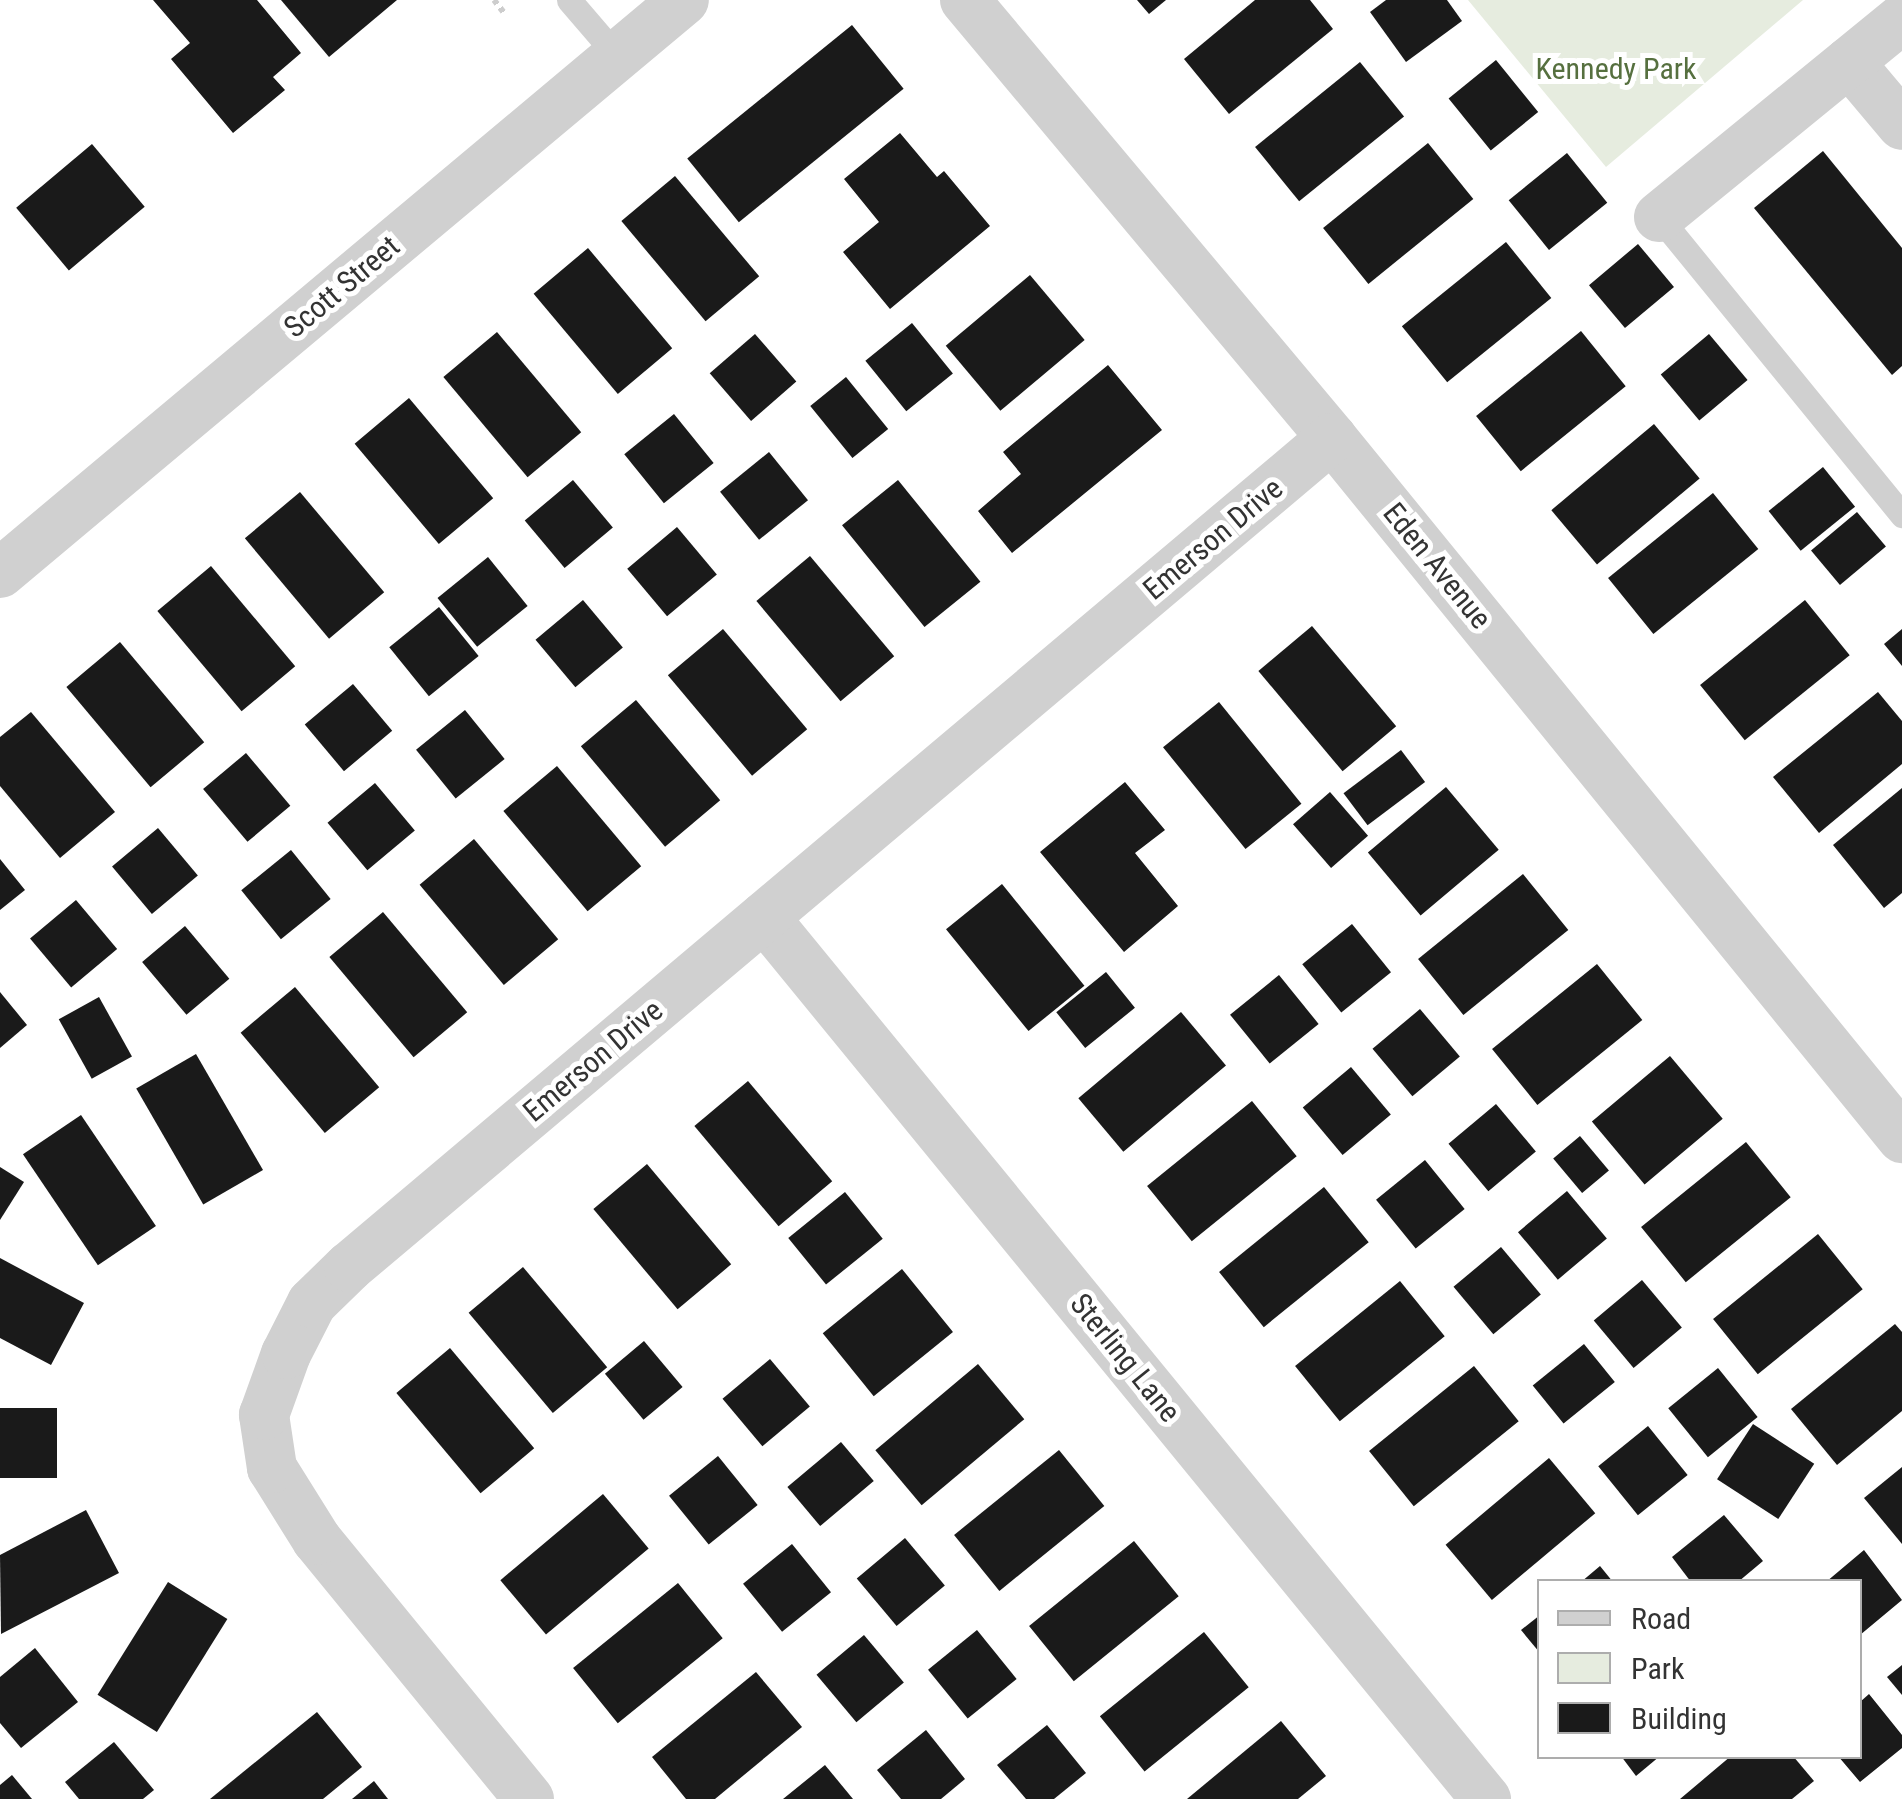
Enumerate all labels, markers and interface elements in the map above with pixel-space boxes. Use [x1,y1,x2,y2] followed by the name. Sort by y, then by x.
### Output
[1536,51,1696,87] park label: Kennedy Park
[277,228,407,346] street label: Scott Street
[1136,470,1290,608] street label: Emerson Drive
[1375,496,1499,636] street label: Eden Avenue
[516,992,670,1130] street label: Emerson Drive
[1062,1287,1188,1429] street label: Sterling Lane
[1537,1579,1862,1759] legend
[1631,1601,1691,1636] text: Road
[1631,1651,1685,1686] text: Park
[1631,1701,1727,1736] text: Building

